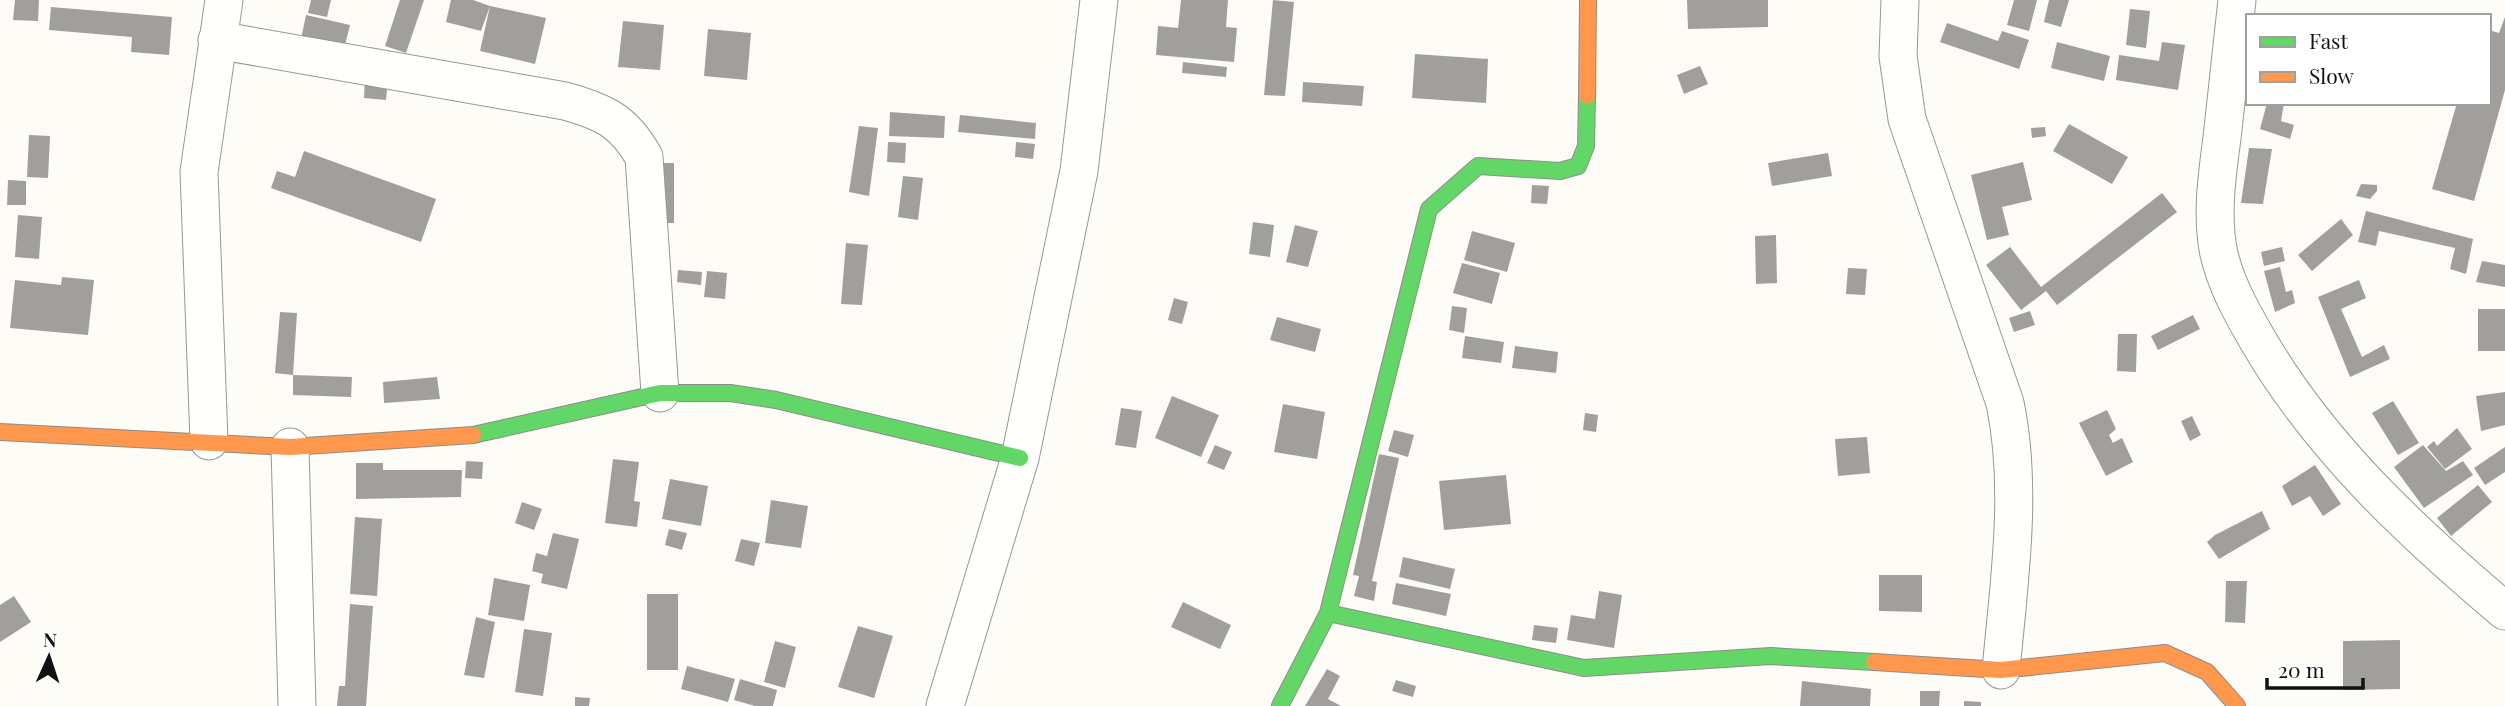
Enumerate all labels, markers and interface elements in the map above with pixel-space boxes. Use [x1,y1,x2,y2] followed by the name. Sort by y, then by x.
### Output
[2246,14,2491,105] legend
[2309,26,2348,54] text: Fast
[2309,61,2354,89] text: Slow
[14,622,84,692] north arrow
[42,626,58,652] text: N
[2267,646,2363,690] scale bar
[2278,655,2325,683] text: 20 m

